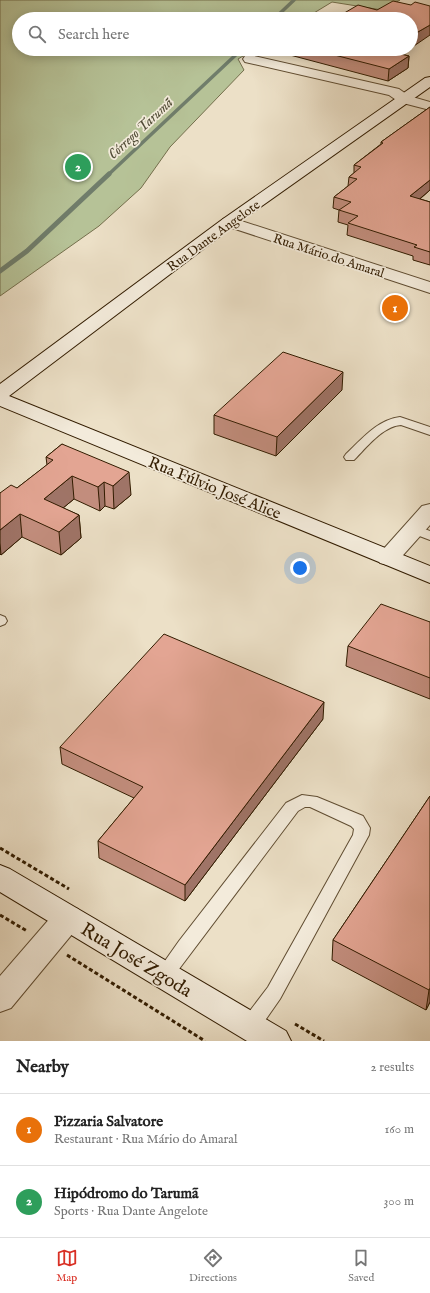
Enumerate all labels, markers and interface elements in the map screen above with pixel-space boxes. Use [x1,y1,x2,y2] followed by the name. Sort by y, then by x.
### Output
[12,12,418,56] search box
[26,23,48,45] icon: search
[58,25,129,44] text: Search here
[104,94,178,164] water label: Córrego Tarumã
[65,152,91,182] pin: 2
[164,197,264,276] street label: Rua Dante Angelote
[271,230,387,283] street label: Rua Mário do Amaral
[382,293,408,323] pin: 1
[145,453,284,525] street label: Rua Fúlvio José Alice
[290,558,310,578] your location
[76,918,197,1004] street label: Rua José Zgoda
[16,1057,69,1078] text: Nearby
[370,1059,414,1076] text: 2 results
[54,1112,163,1131] text: Pizzaria Salvatore
[27,1121,31,1138] text: 1
[384,1121,414,1138] text: 160 m
[54,1131,238,1148] text: Restaurant · Rua Mário do Amaral
[54,1184,199,1203] text: Hipódromo do Tarumã
[26,1193,32,1210] text: 2
[383,1193,414,1210] text: 300 m
[54,1203,208,1220] text: Sports · Rua Dante Angelote
[56,1247,78,1285] tab: Map
[189,1247,237,1285] tab: Directions
[348,1247,374,1285] tab: Saved

